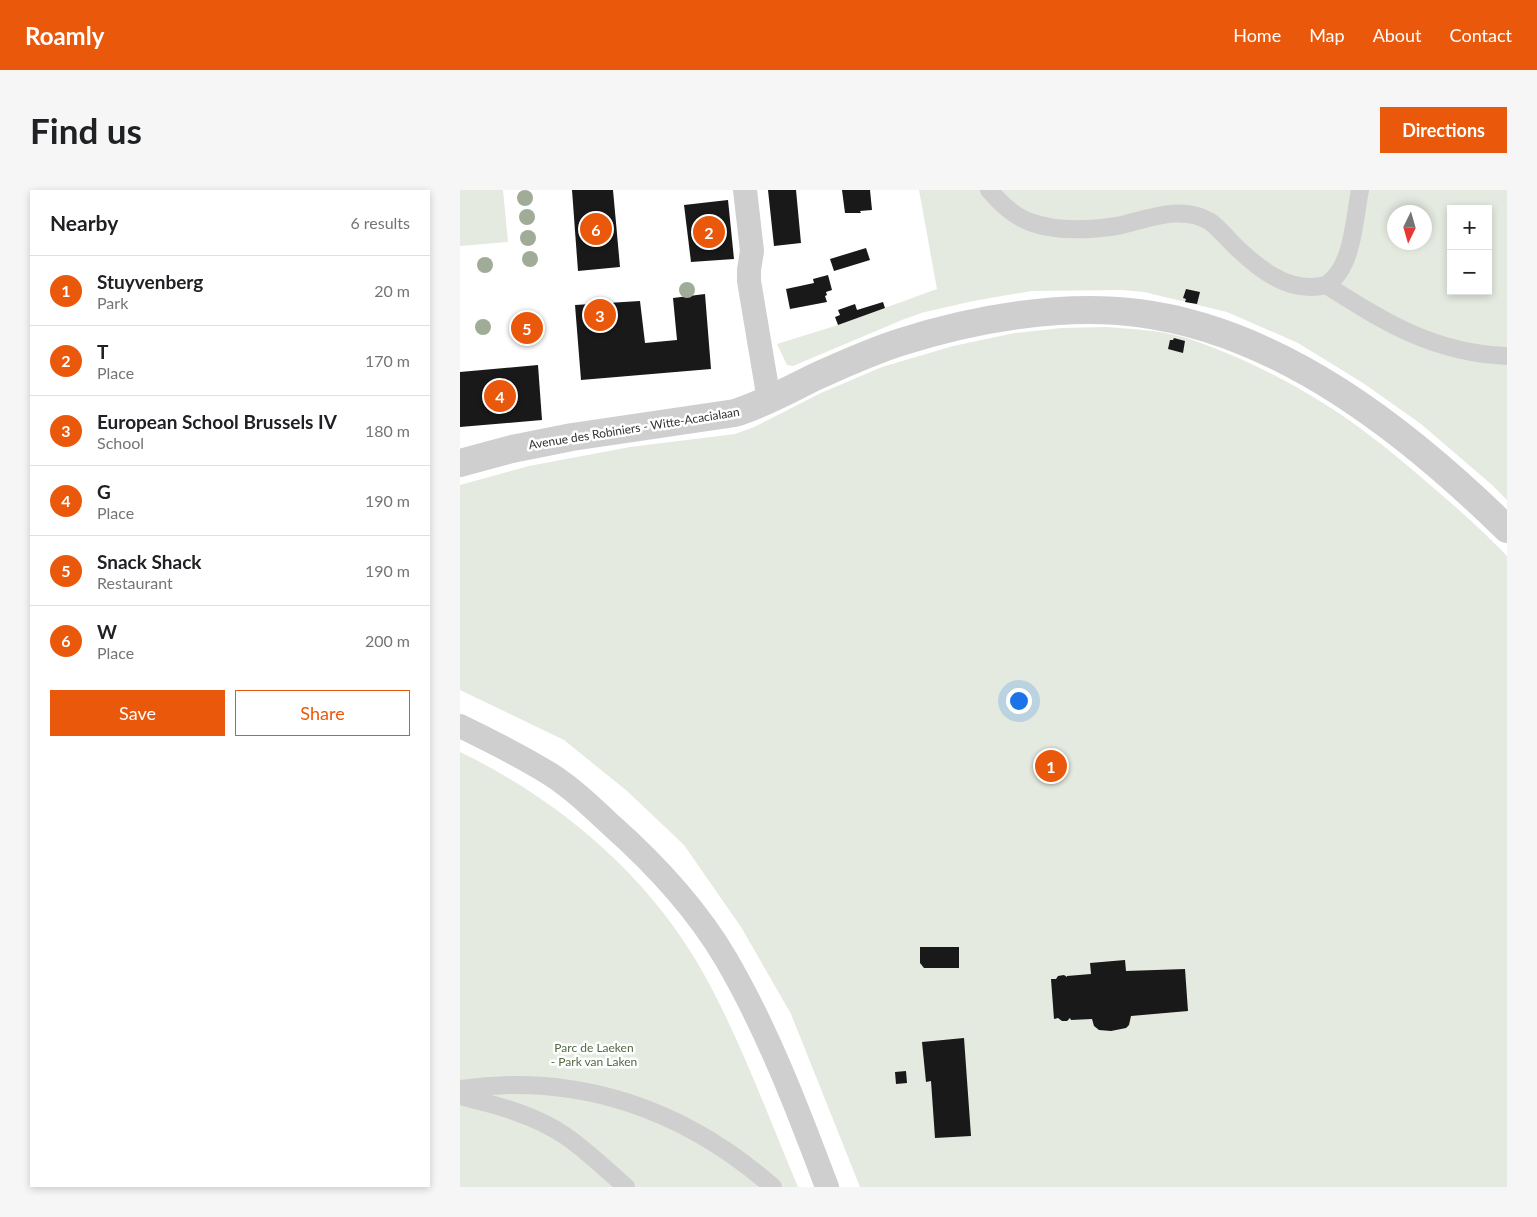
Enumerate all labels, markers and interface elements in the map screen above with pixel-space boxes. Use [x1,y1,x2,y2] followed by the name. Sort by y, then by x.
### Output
[25,21,104,50] text: Roamly
[1233,24,1281,46] text: Home
[1309,24,1345,46] text: Map
[1373,24,1422,46] text: About
[1450,24,1512,46] text: Contact
[1380,107,1507,153] button: Directions
[30,109,142,151] text: Find us
[1387,205,1432,250] north arrow
[1447,205,1492,295] map controls
[1447,205,1492,250] button: +
[50,210,118,235] text: Nearby
[580,210,612,248] pin: 6
[350,213,410,232] text: 6 results
[693,213,725,251] pin: 2
[1447,250,1492,295] button: −
[97,270,203,293] text: Stuyvenberg
[61,281,71,300] text: 1
[374,281,410,300] text: 20 m
[97,293,128,312] text: Park
[584,296,616,334] pin: 3
[511,309,543,347] pin: 5
[97,340,108,363] text: T
[61,351,71,370] text: 2
[365,351,410,370] text: 170 m
[97,363,134,382] text: Place
[484,377,516,415] pin: 4
[527,404,741,452] street label: Avenue des Robiniers - Witte-Acacialaan
[97,410,337,433] text: European School Brussels IV
[61,421,71,440] text: 3
[365,421,410,440] text: 180 m
[97,433,144,452] text: School
[97,480,111,503] text: G
[61,491,71,510] text: 4
[365,491,410,510] text: 190 m
[97,503,134,522] text: Place
[97,550,202,573] text: Snack Shack
[61,561,71,580] text: 5
[365,561,410,580] text: 190 m
[97,573,173,592] text: Restaurant
[97,620,117,643] text: W
[61,631,71,650] text: 6
[365,631,410,650] text: 200 m
[97,643,134,662] text: Place
[1006,688,1032,714] your location
[50,690,225,736] button: Save
[235,690,410,736] button: Share
[1035,747,1067,785] pin: 1
[551,1040,637,1069] park label: Parc de Laeken - Park van Laken

